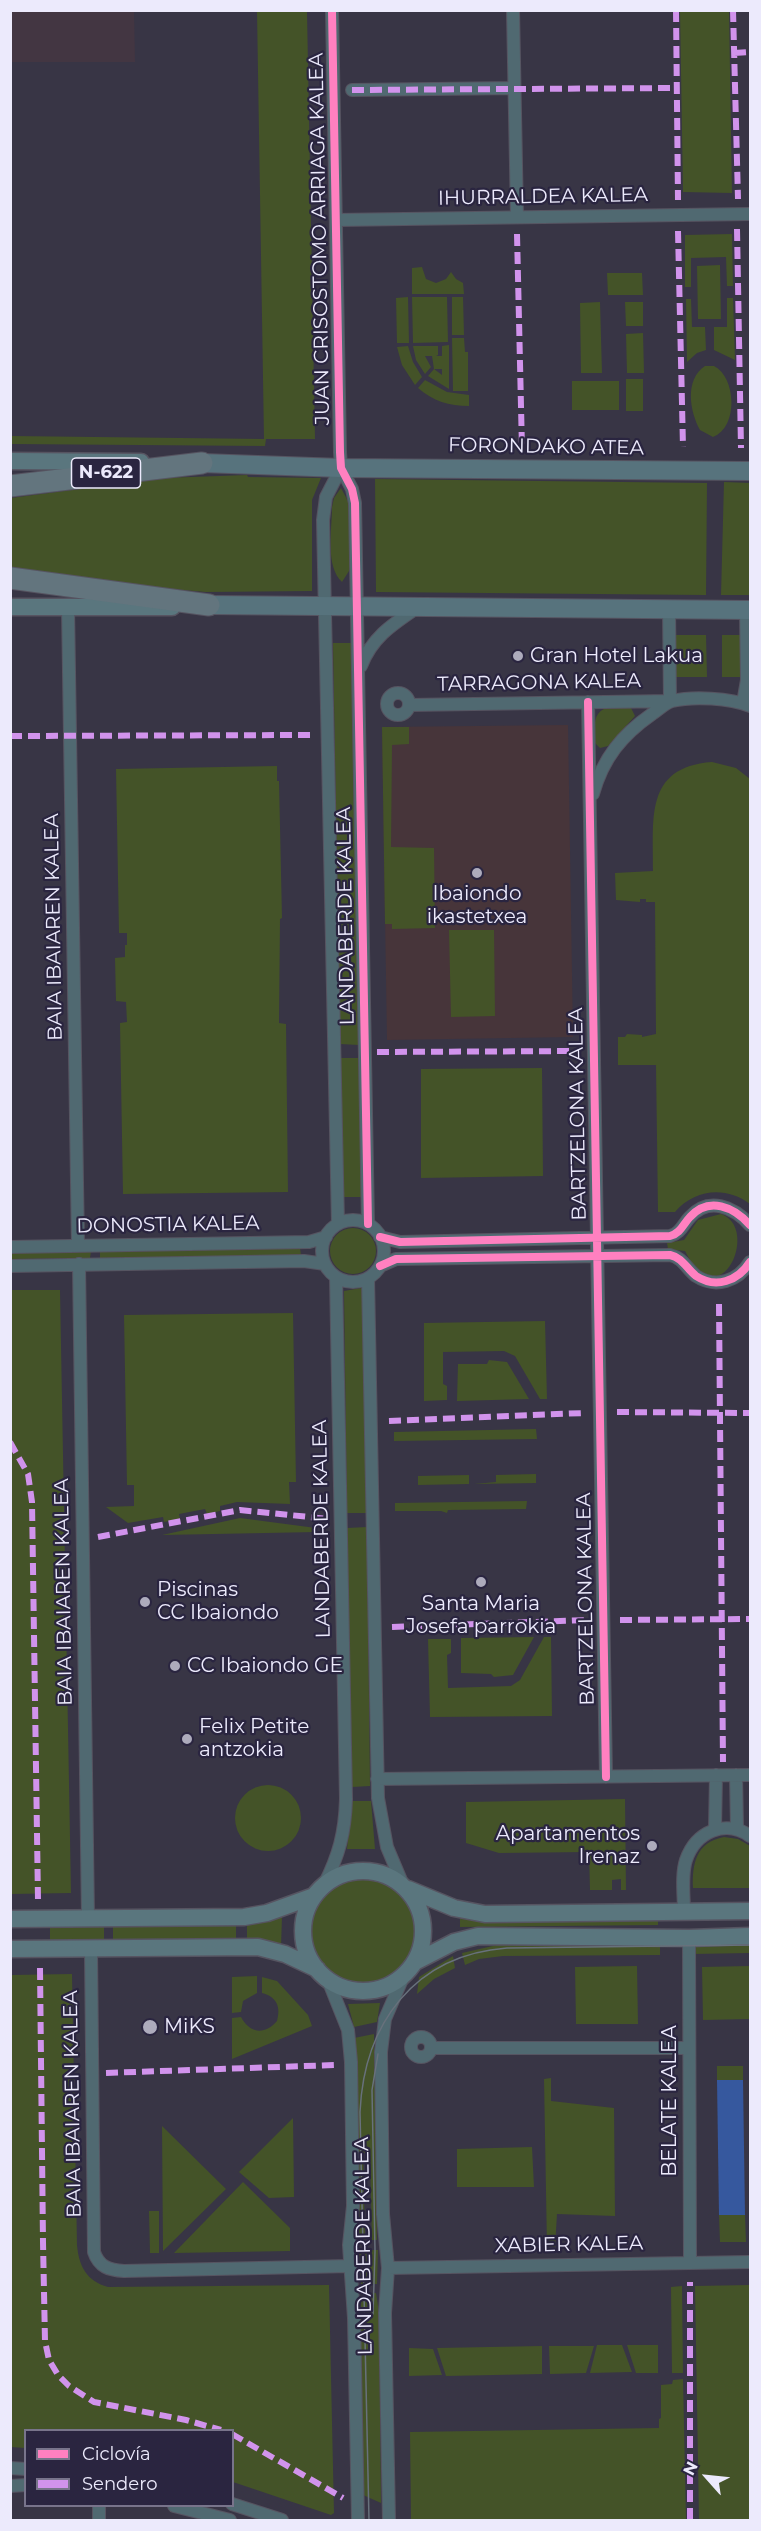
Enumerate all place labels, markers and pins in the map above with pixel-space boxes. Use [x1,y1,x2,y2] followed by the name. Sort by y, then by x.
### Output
[530,644,703,668] place label: Gran Hotel Lakua
[511,649,525,663] marker: Gran Hotel Lakua
[470,866,484,880] marker: Ibaiondo ikastetxea
[427,882,527,929] place label: Ibaiondo ikastetxea
[474,1575,488,1589] marker: Santa Maria Josefa parrokia
[157,1578,279,1625] place label: Piscinas CC Ibaiondo
[406,1592,556,1639] place label: Santa Maria Josefa parrokia
[138,1595,152,1609] marker: Piscinas CC Ibaiondo
[187,1654,343,1678] place label: CC Ibaiondo GE
[168,1659,182,1673] marker: CC Ibaiondo GE
[199,1715,309,1762] place label: Felix Petite antzokia
[180,1732,194,1746] marker: Felix Petite antzokia
[496,1822,640,1869] place label: Apartamentos Irenaz
[645,1839,659,1853] marker: Apartamentos Irenaz
[164,2015,215,2039] place label: MiKS
[141,2018,159,2036] marker: MiKS

